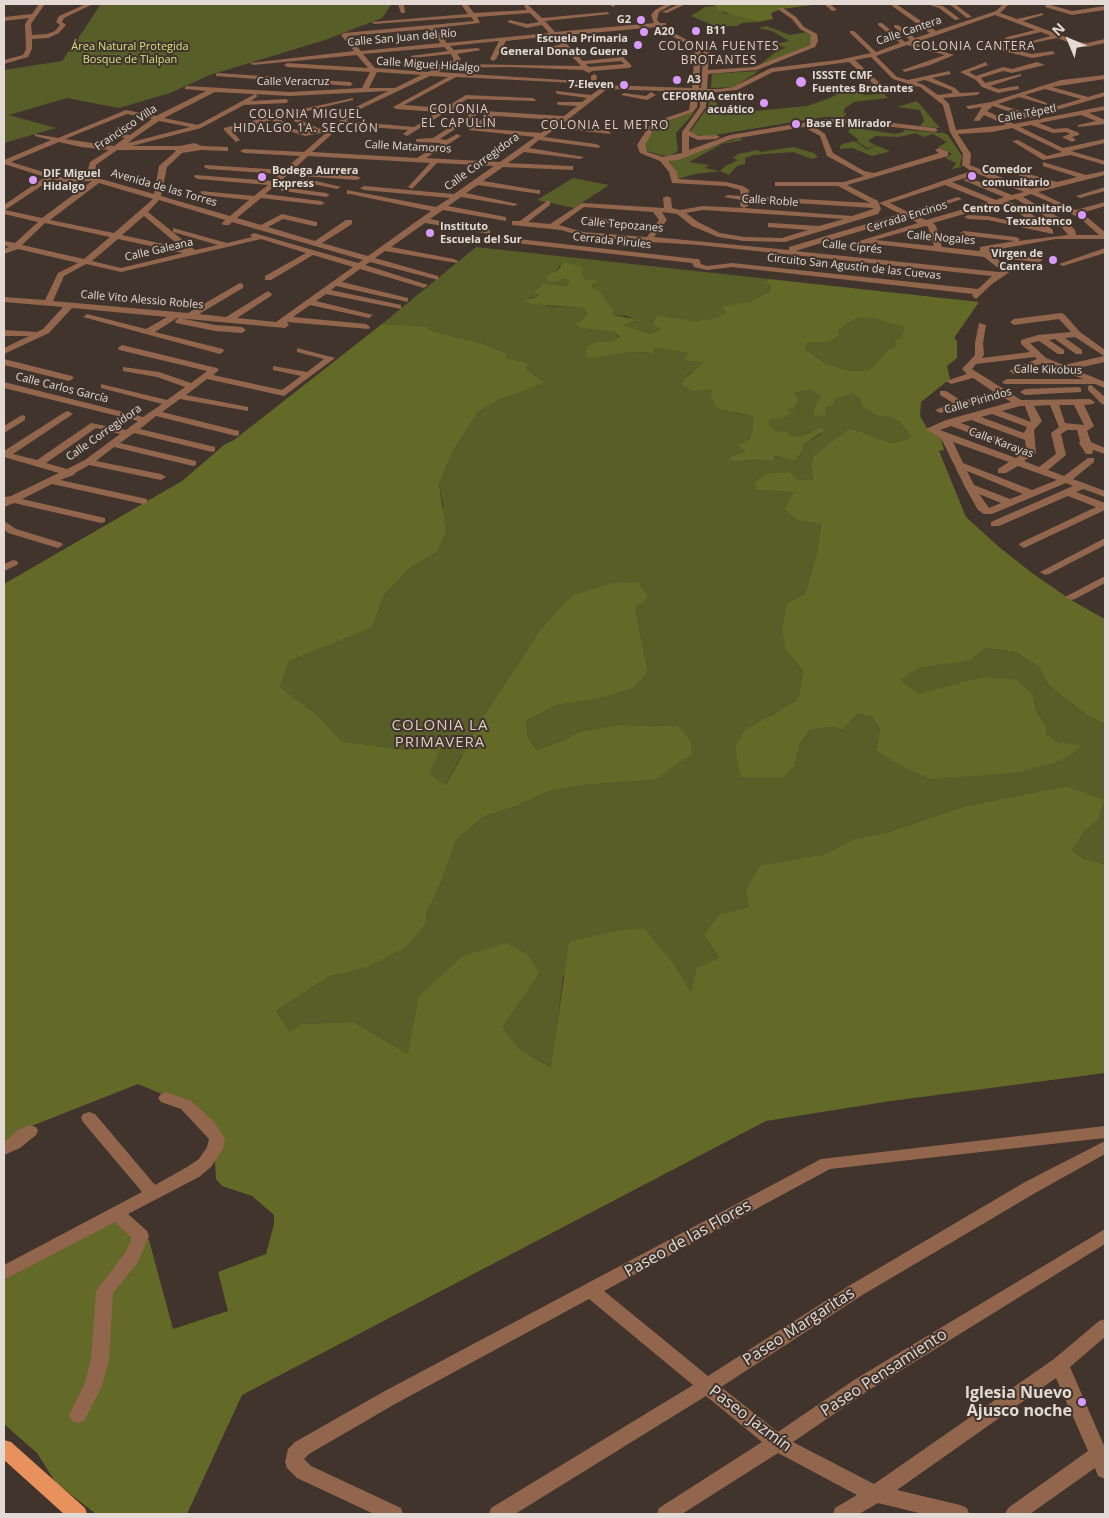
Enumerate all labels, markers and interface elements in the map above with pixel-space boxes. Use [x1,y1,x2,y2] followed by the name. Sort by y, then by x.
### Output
[617,13,631,27] place label: G2
[635,14,647,26] marker: G2
[875,14,943,48] street label: Calle Cantera
[1044,15,1094,65] north arrow
[1047,18,1069,40] text: N
[706,24,726,38] place label: B11
[654,25,674,39] place label: A20
[690,25,702,37] marker: B11
[638,26,650,38] marker: A20
[347,27,457,49] street label: Calle San Juan del Río
[500,32,628,58] place label: Escuela Primaria General Donato Guerra
[632,39,644,51] marker: Escuela Primaria General Donato Guerra
[71,40,189,66] park label: Área Natural Protegida Bosque de Tlalpan
[657,40,781,68] district label: COLONIA FUENTES BROTANTES
[911,40,1037,54] district label: COLONIA CANTERA
[376,55,480,75] street label: Calle Miguel Hidalgo
[812,69,913,95] place label: ISSSTE CMF Fuentes Brotantes
[687,73,701,87] place label: A3
[671,74,683,86] marker: A3
[257,75,329,89] street label: Calle Veracruz
[794,75,808,89] marker: ISSSTE CMF Fuentes Brotantes
[568,78,614,92] place label: 7-Eleven
[618,79,630,91] marker: 7-Eleven
[662,90,754,116] place label: CEFORMA centro acuático
[758,97,770,109] marker: CEFORMA centro acuático
[92,102,160,154] street label: Francisco Villa
[997,102,1057,126] street label: Calle Tépetl
[420,103,498,131] district label: COLONIA EL CAPULÍN
[231,108,381,136] district label: COLONIA MIGUEL HIDALGO 1A. SECCIÓN
[806,117,891,131] place label: Base El Mirador
[790,118,802,130] marker: Base El Mirador
[539,119,671,133] district label: COLONIA EL METRO
[442,130,522,194] street label: Calle Corregidora
[364,138,452,156] street label: Calle Matamoros
[982,163,1050,189] place label: Comedor comunitario
[272,164,358,190] place label: Bodega Aurrera Express
[43,167,101,193] place label: DIF Miguel Hidalgo
[109,167,219,209] street label: Avenida de las Torres
[966,170,978,182] marker: Comedor comunitario
[256,171,268,183] marker: Bodega Aurrera Express
[27,174,39,186] marker: DIF Miguel Hidalgo
[741,192,799,210] street label: Calle Roble
[865,198,949,236] street label: Cerrada Encinos
[963,202,1072,228] place label: Centro Comunitario Texcaltenco
[1076,209,1088,221] marker: Centro Comunitario Texcaltenco
[580,215,664,235] street label: Calle Tepozanes
[440,220,522,246] place label: Instituto Escuela del Sur
[424,227,436,239] marker: Instituto Escuela del Sur
[906,228,976,248] street label: Calle Nogales
[572,230,652,252] street label: Cerrada Pirules
[124,236,194,264] street label: Calle Galeana
[821,237,883,257] street label: Calle Ciprés
[991,247,1043,273] place label: Virgen de Cantera
[766,251,942,283] street label: Circuito San Agustín de las Cuevas
[1047,254,1059,266] marker: Virgen de Cantera
[80,288,204,312] street label: Calle Vito Alessio Robles
[1014,363,1082,377] street label: Calle Kikobus
[14,370,110,406] street label: Calle Carlos García
[943,385,1013,417] street label: Calle Pirindos
[64,402,144,464] street label: Calle Corregidora
[967,425,1035,461] street label: Calle Karayas
[390,717,490,752] district label: COLONIA LA PRIMAVERA
[621,1196,755,1282] street label: Paseo de las Flores
[740,1284,858,1370] street label: Paseo Margaritas
[817,1325,951,1421] street label: Paseo Pensamiento
[705,1382,795,1456] street label: Paseo Jazmín
[965,1383,1072,1421] place label: Iglesia Nuevo Ajusco noche
[1076,1396,1088,1408] marker: Iglesia Nuevo Ajusco noche

